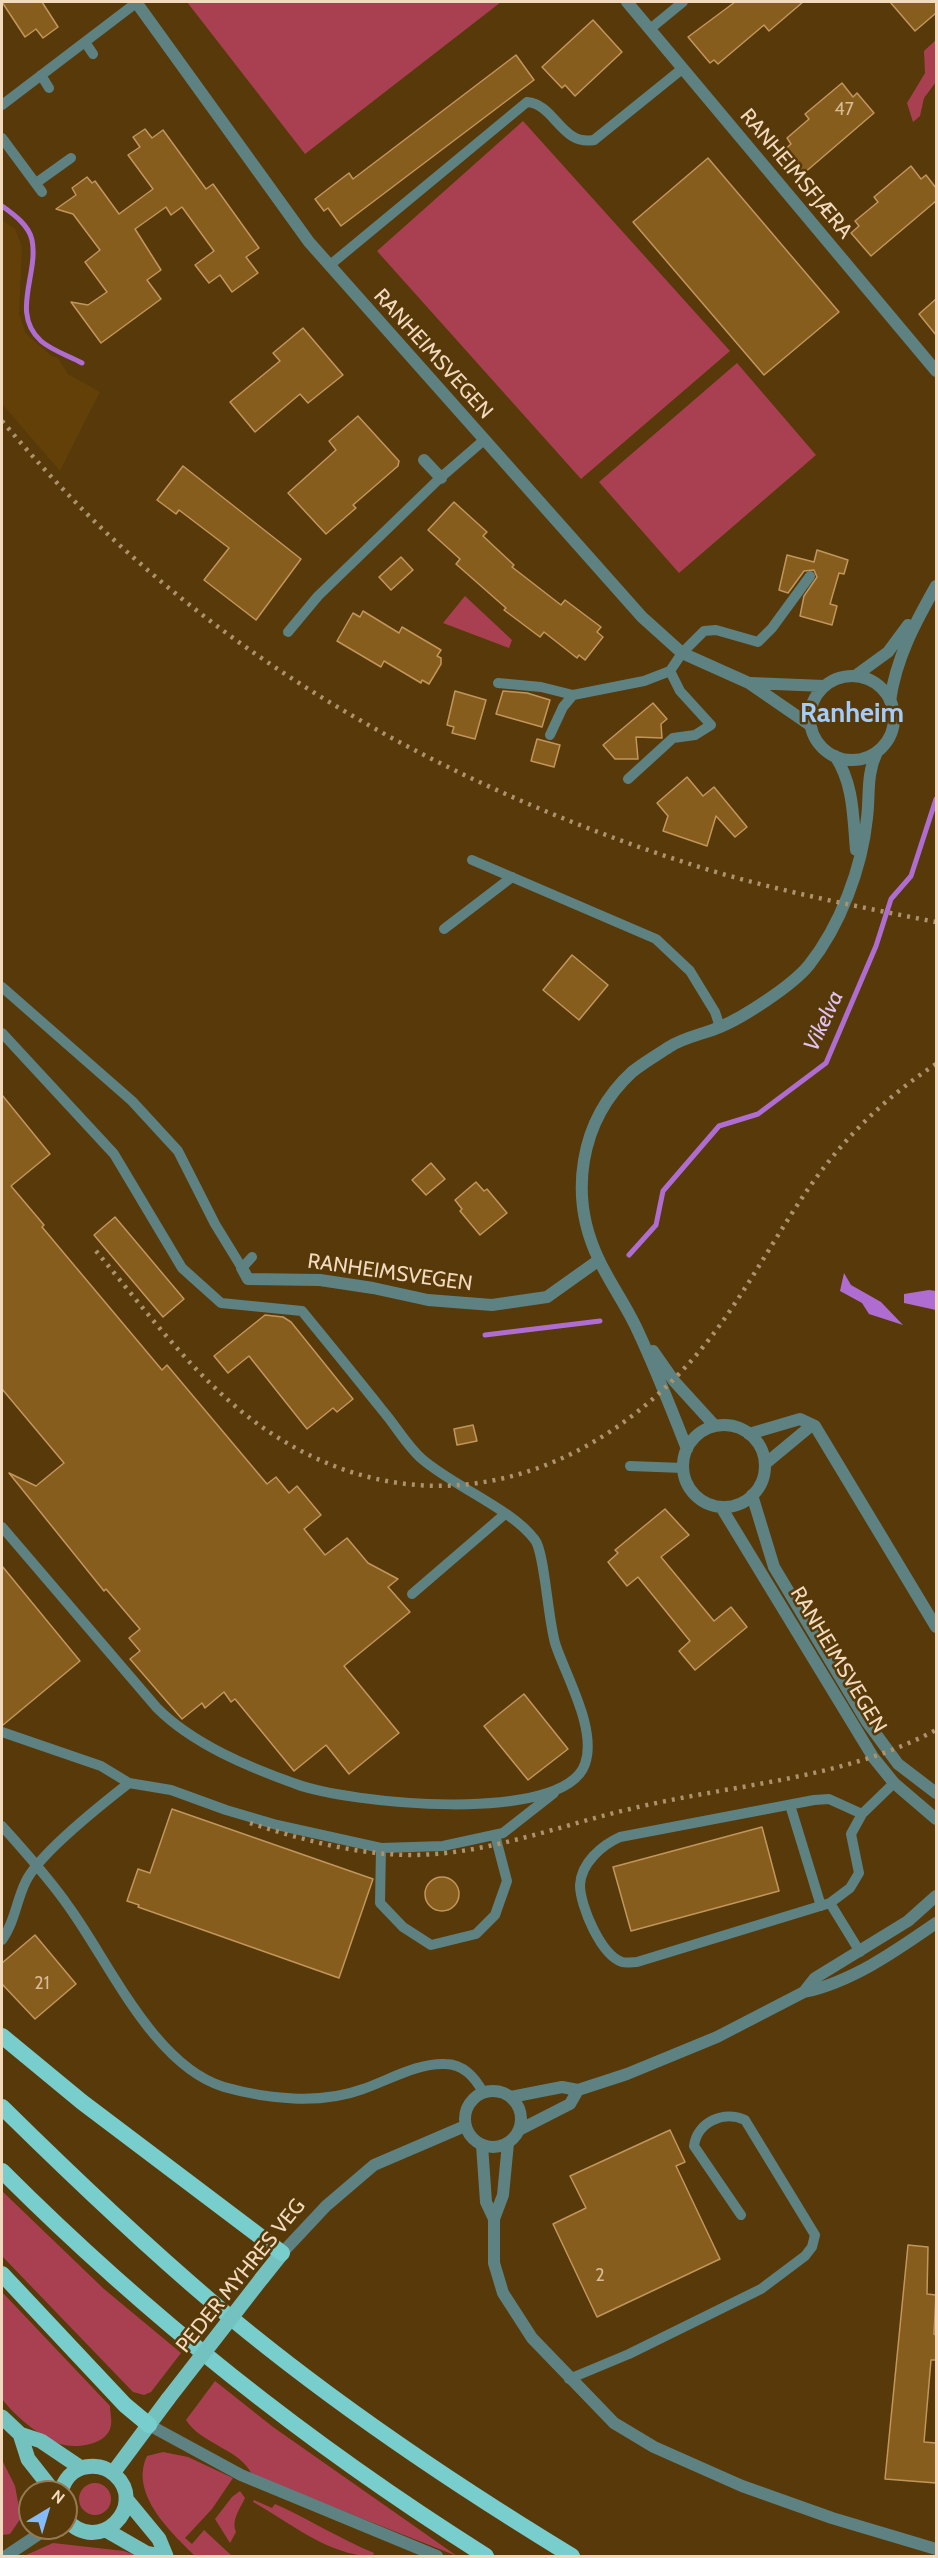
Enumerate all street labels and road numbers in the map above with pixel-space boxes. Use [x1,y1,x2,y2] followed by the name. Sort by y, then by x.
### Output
[734,104,858,244] street label: RANHEIMSFJÆRA
[368,284,498,424] street label: RANHEIMSVEGEN
[306,1249,474,1297] street label: RANHEIMSVEGEN
[784,1582,892,1738] street label: RANHEIMSVEGEN
[171,2194,311,2358] street label: PEDER MYHRES VEG

